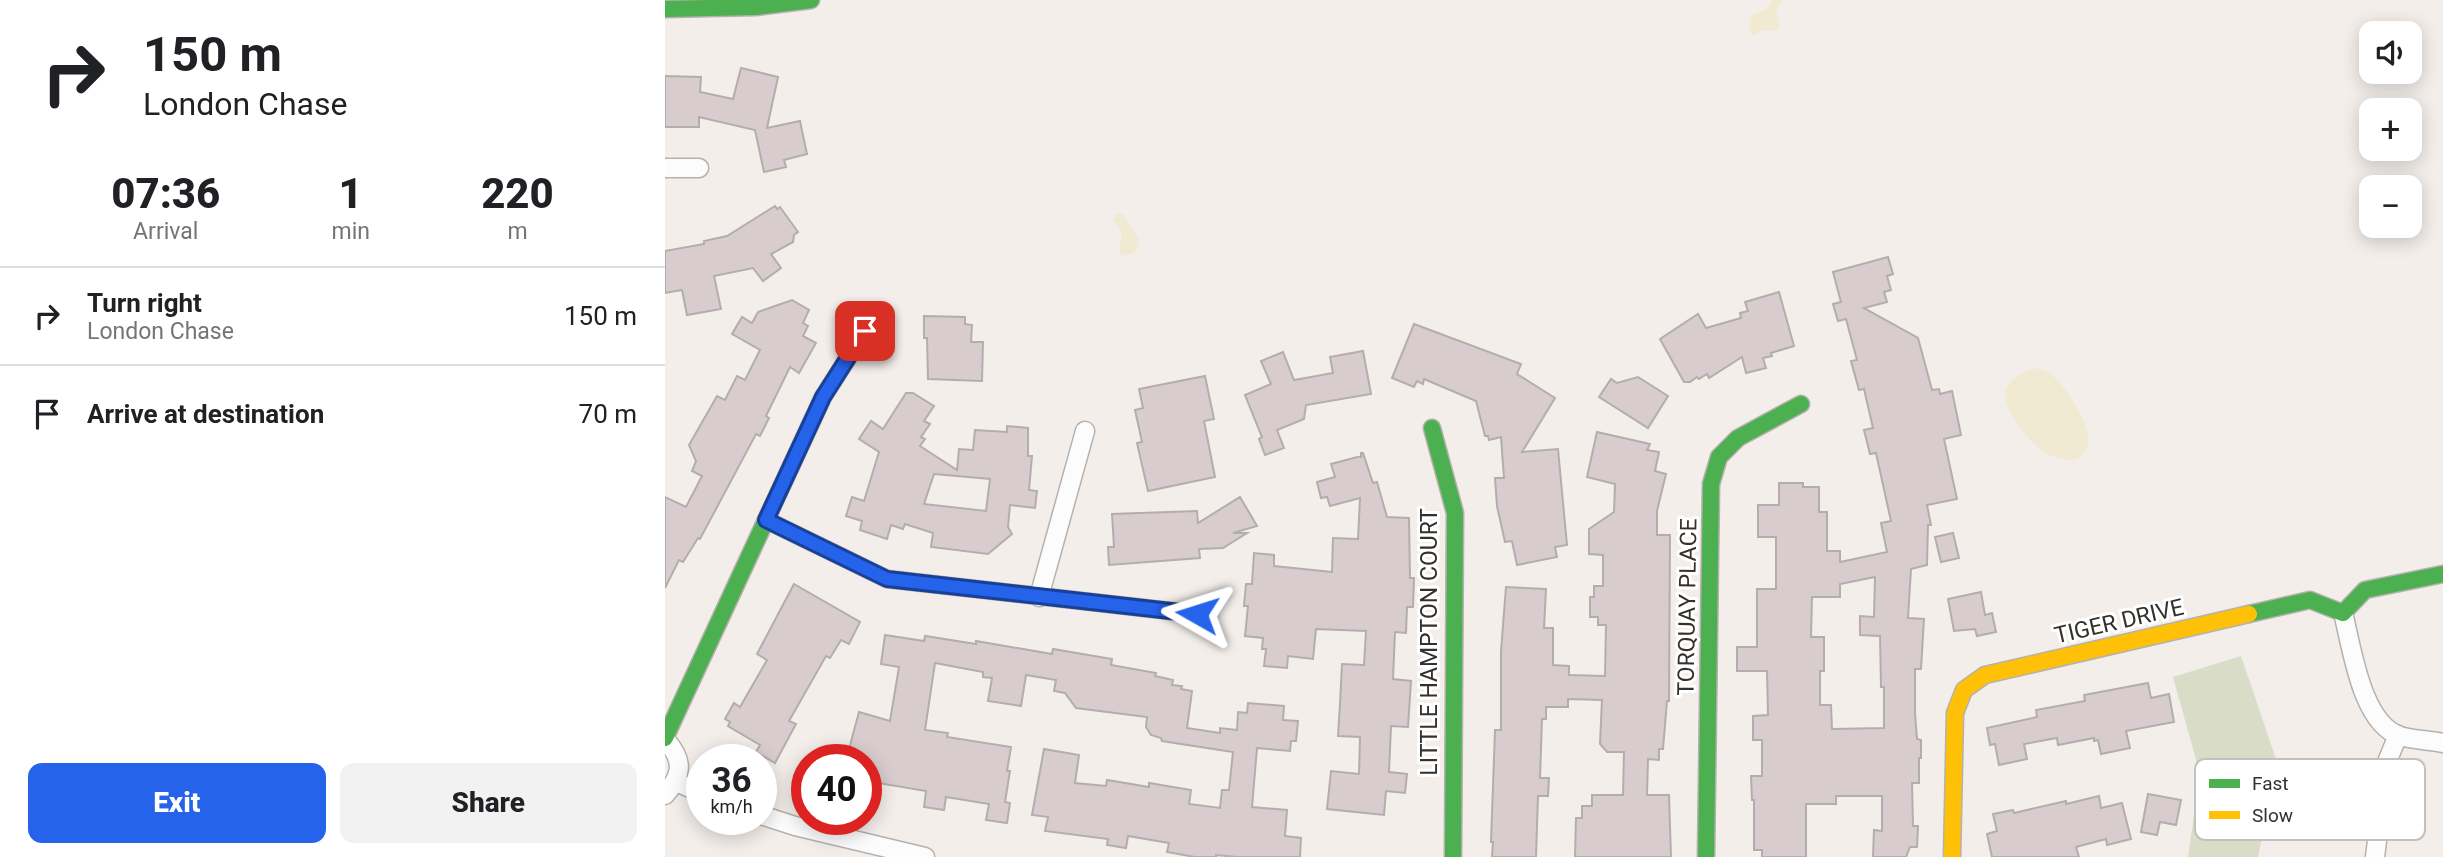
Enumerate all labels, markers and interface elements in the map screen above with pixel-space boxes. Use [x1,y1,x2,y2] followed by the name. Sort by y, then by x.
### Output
[2359,21,2422,238] map controls
[2359,21,2422,84] button: sound
[143,26,282,83] text: 150 m
[28,28,119,119] icon: right
[143,85,347,123] text: London Chase
[2359,98,2422,161] button: +
[111,169,220,218] text: 07:36
[339,169,363,218] text: 1
[481,169,554,218] text: 220
[2359,175,2422,238] button: −
[133,218,198,245] text: Arrival
[331,218,370,245] text: min
[507,218,528,245] text: m
[87,288,202,318] text: Turn right
[28,297,66,335] icon: right
[564,301,637,331] text: 150 m
[835,301,895,361] pin
[846,312,884,350] icon: arrive
[87,318,234,345] text: London Chase
[28,395,66,433] icon: arrive
[87,399,324,429] text: Arrive at destination
[579,399,637,429] text: 70 m
[1416,508,1443,776] street label: LITTLE HAMPTON COURT
[1672,518,1703,696] street label: TORQUAY PLACE
[1160,577,1234,651] position arrow
[2052,594,2186,649] street label: TIGER DRIVE
[791,744,882,835] speed limit sign: 40
[2195,759,2425,840] legend
[711,760,752,801] text: 36
[28,763,326,843] button: Exit
[340,763,637,843] button: Share
[2252,772,2289,795] text: Fast
[710,796,753,817] text: km/h
[2252,804,2293,827] text: Slow

